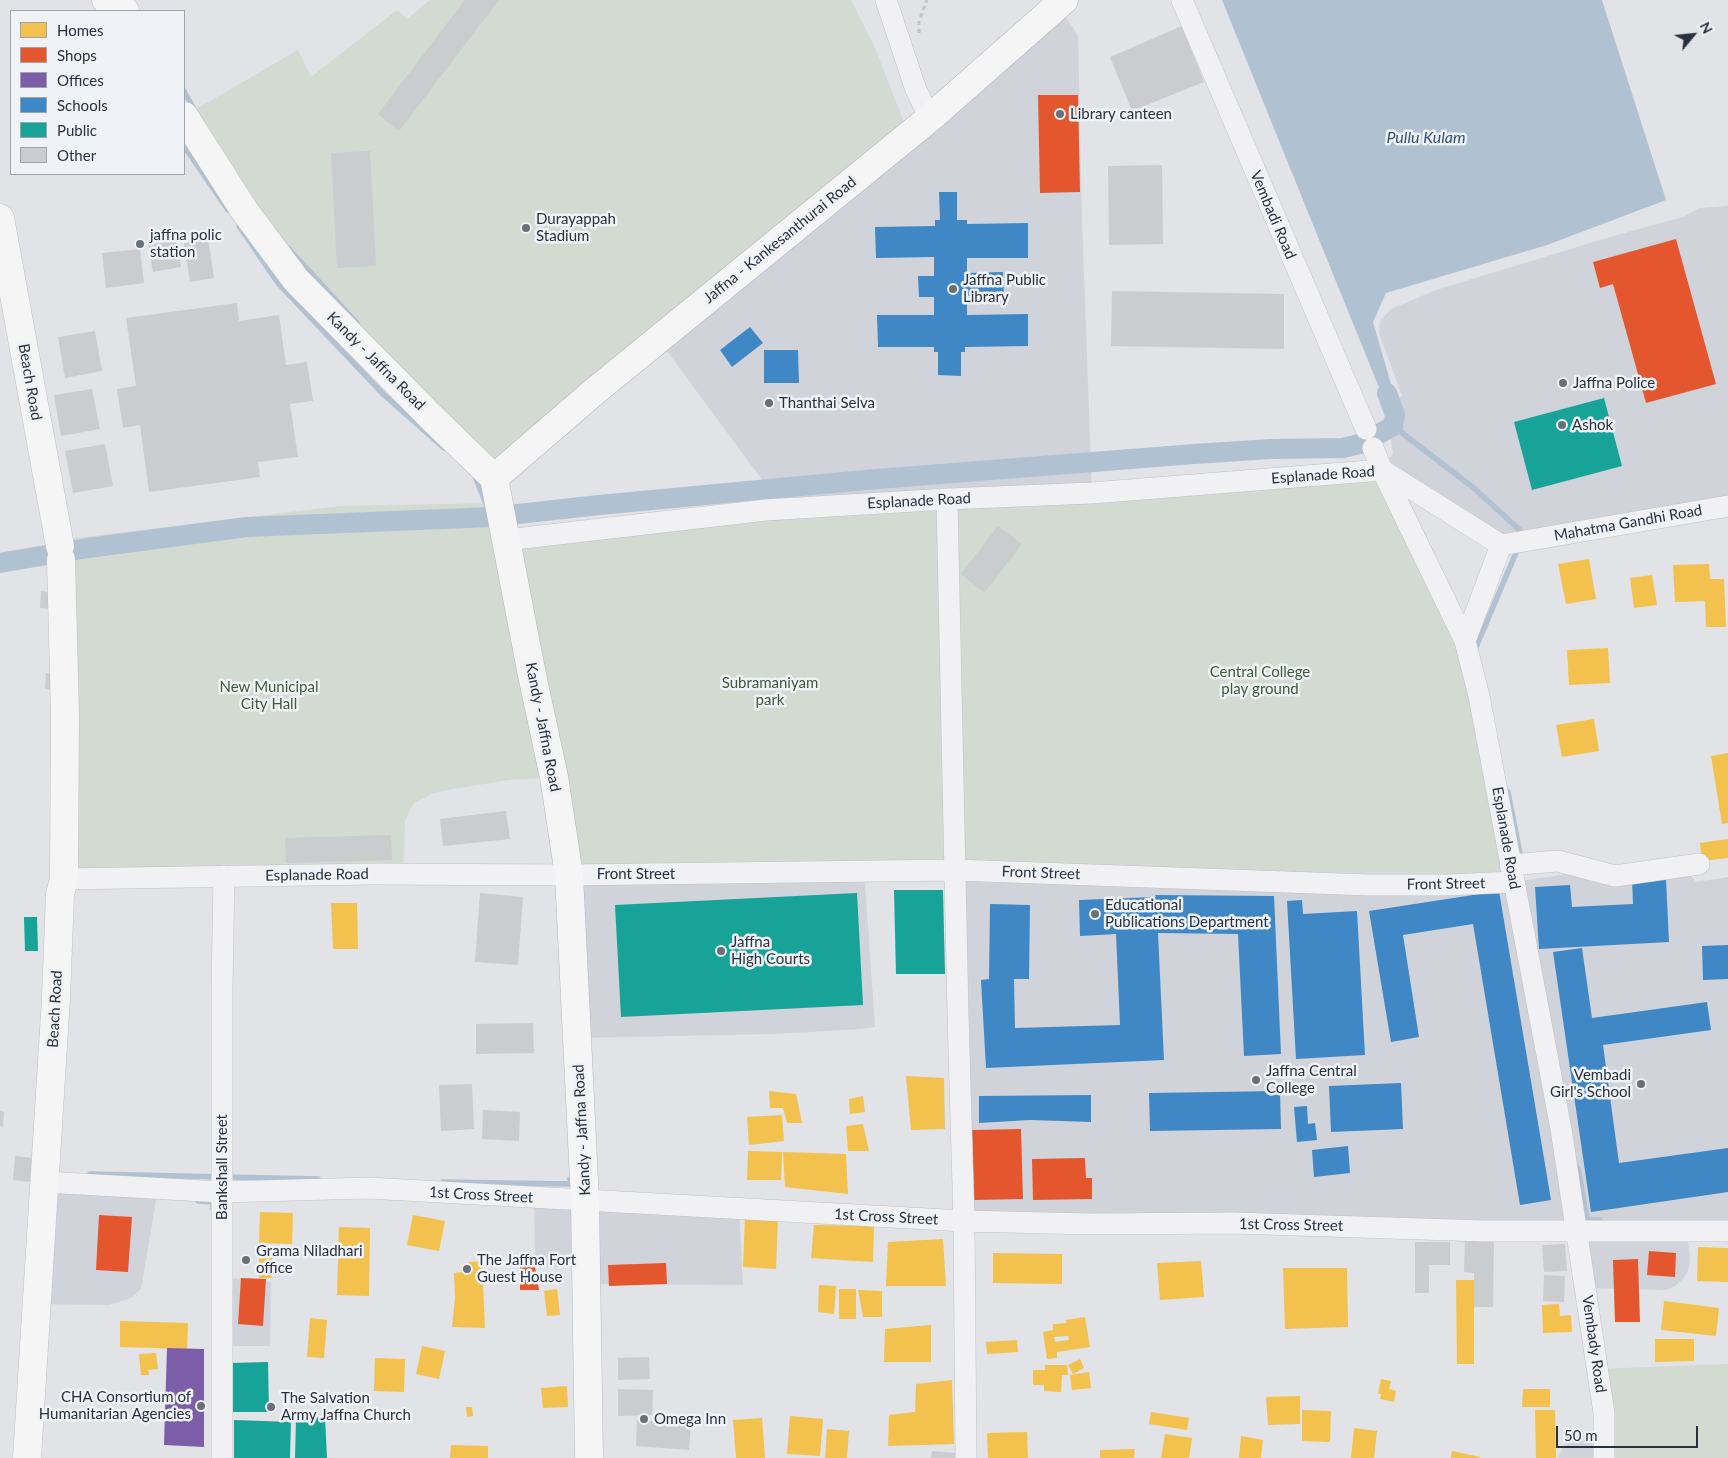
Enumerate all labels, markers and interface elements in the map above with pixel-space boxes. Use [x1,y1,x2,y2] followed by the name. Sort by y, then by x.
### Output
[10,10,185,175] legend
[1668,10,1718,60] north arrow
[1697,19,1717,36] text: N
[57,21,103,39] text: Homes
[57,46,97,64] text: Shops
[57,71,104,89] text: Offices
[57,96,108,114] text: Schools
[1070,105,1172,123] place label: Library canteen
[1054,108,1066,120] marker: Library canteen
[57,121,97,139] text: Public
[1386,128,1466,148] water label: Pullu Kulam
[57,146,96,164] text: Other
[1246,168,1300,262] street label: Vembadi Road
[700,173,860,307] street label: Jaffna - Kankesanthurai Road
[536,210,616,245] place label: Durayappah Stadium
[520,222,532,234] marker: Durayappah Stadium
[150,226,222,261] place label: jaffna polic station
[134,238,146,250] marker: jaffna polic station
[963,271,1046,306] place label: Jaffna Public Library
[947,283,959,295] marker: Jaffna Public Library
[323,308,429,414] street label: Kandy - Jaffna Road
[14,342,46,422] street label: Beach Road
[1573,374,1655,392] place label: Jaffna Police
[1557,377,1569,389] marker: Jaffna Police
[779,394,875,412] place label: Thanthai Selva
[763,397,775,409] marker: Thanthai Selva
[1572,416,1613,434] place label: Ashok
[1556,419,1568,431] marker: Ashok
[1271,462,1375,488] street label: Esplanade Road
[867,489,971,513] street label: Esplanade Road
[1553,501,1703,545] street label: Mahatma Gandhi Road
[522,661,564,793] street label: Kandy - Jaffna Road
[1210,663,1310,698] park label: Central College play ground
[722,674,818,709] park label: Subramaniyam park
[220,678,318,713] park label: New Municipal City Hall
[1488,785,1524,891] street label: Esplanade Road
[1001,863,1081,883] street label: Front Street
[265,865,369,885] street label: Esplanade Road
[597,865,675,883] street label: Front Street
[1407,874,1485,894] street label: Front Street
[1105,896,1269,931] place label: Educational Publications Department
[1089,908,1101,920] marker: Educational Publications Department
[731,933,810,968] place label: Jaffna High Courts
[715,945,727,957] marker: Jaffna High Courts
[44,970,66,1048] street label: Beach Road
[1266,1062,1357,1097] place label: Jaffna Central College
[570,1064,594,1196] street label: Kandy - Jaffna Road
[1550,1066,1631,1101] place label: Vembadi Girl's School
[1250,1074,1262,1086] marker: Jaffna Central College
[1635,1078,1647,1090] marker: Vembadi Girl's School
[213,1114,231,1220] street label: Bankshall Street
[428,1183,534,1207] street label: 1st Cross Street
[833,1205,939,1229] street label: 1st Cross Street
[1239,1215,1343,1235] street label: 1st Cross Street
[256,1242,362,1277] place label: Grama Niladhari office
[477,1251,576,1286] place label: The Jaffna Fort Guest House
[240,1254,252,1266] marker: Grama Niladhari office
[461,1263,473,1275] marker: The Jaffna Fort Guest House
[1578,1294,1610,1394] street label: Vembady Road
[39,1388,191,1423] place label: CHA Consortium of Humanitarian Agencies
[281,1389,411,1424] place label: The Salvation Army Jaffna Church
[195,1400,207,1412] marker: CHA Consortium of Humanitarian Agencies
[265,1401,277,1413] marker: The Salvation Army Jaffna Church
[654,1410,726,1428] place label: Omega Inn
[638,1413,650,1425] marker: Omega Inn
[1558,1416,1700,1448] scale bar
[1564,1426,1598,1444] text: 50 m

